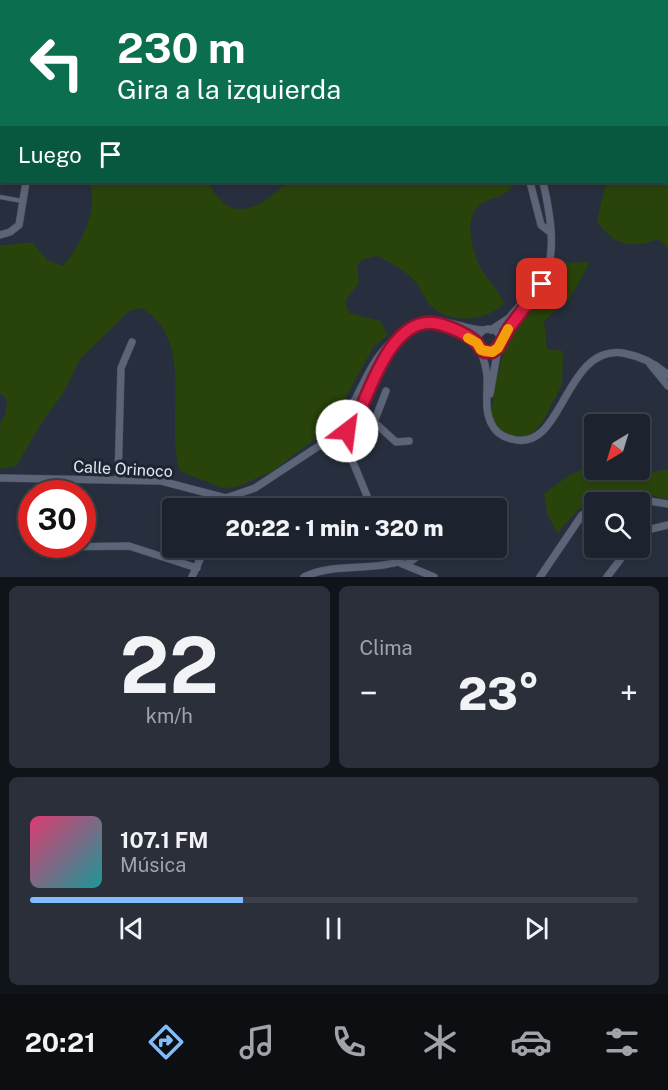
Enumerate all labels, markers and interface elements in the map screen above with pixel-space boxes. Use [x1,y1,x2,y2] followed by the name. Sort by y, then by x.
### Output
[117,23,246,72] text: 230 m
[18,24,96,102] icon: left
[117,73,341,105] text: Gira a la izquierda
[94,138,127,171] icon: arrive
[18,142,82,168] text: Luego
[516,258,567,309] pin
[525,267,558,300] icon: arrive
[315,399,379,463] position arrow
[584,414,650,480] north arrow
[584,414,650,558] map controls
[73,457,173,481] street label: Calle Orinoco
[18,480,96,558] speed limit sign: 30
[584,492,650,558] button: search
[226,515,443,541] text: 20:22 · 1 min · 320 m
[120,619,219,711] text: 22
[360,636,413,660] text: Clima
[458,667,540,720] text: 23°
[360,674,378,712] text: −
[620,674,638,712] text: +
[146,704,193,728] text: km/h
[120,827,209,853] text: 107.1 FM
[120,853,186,877] text: Música
[115,912,148,945] icon: previous
[317,912,350,945] icon: pause
[520,912,553,945] icon: next
[145,1021,187,1063] icon: directions
[236,1021,278,1063] icon: music
[328,1021,370,1063] icon: phone
[419,1021,461,1063] icon: climate
[510,1021,552,1063] icon: car
[601,1021,643,1063] icon: filters
[25,1026,96,1058] text: 20:21

